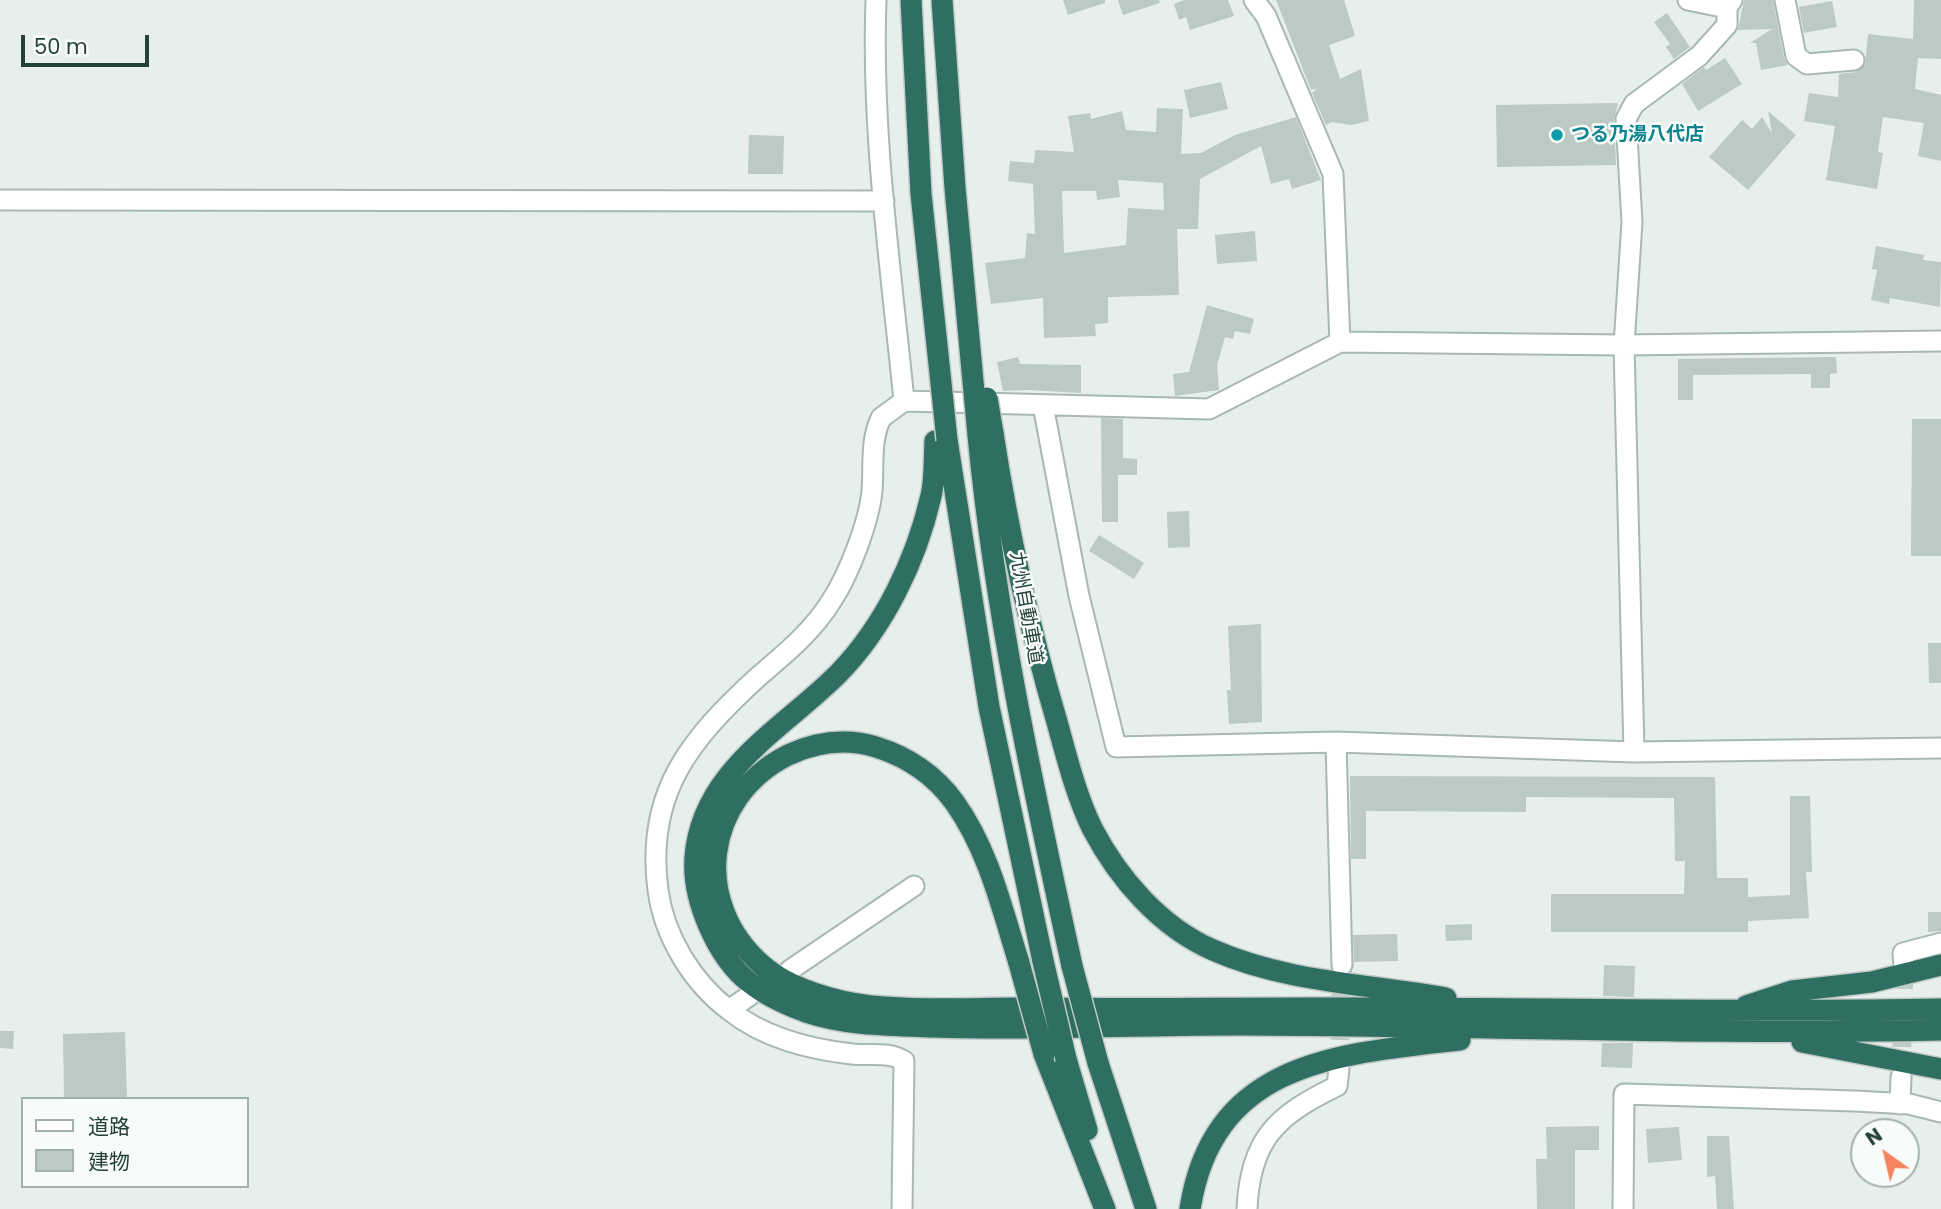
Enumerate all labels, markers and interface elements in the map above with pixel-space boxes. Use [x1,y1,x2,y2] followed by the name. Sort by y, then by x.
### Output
[24,21,152,65] scale bar
[34,32,88,61] text: 50 m
[1571,124,1704,146] place label: つる乃湯八代店
[1549,127,1565,143] marker: つる乃湯八代店
[1004,550,1046,666] street label: 九州自動車道
[21,1097,248,1188] legend
[88,1112,130,1141] text: 道路
[1850,1118,1920,1188] north arrow
[1861,1122,1888,1152] text: N
[88,1147,130,1176] text: 建物

